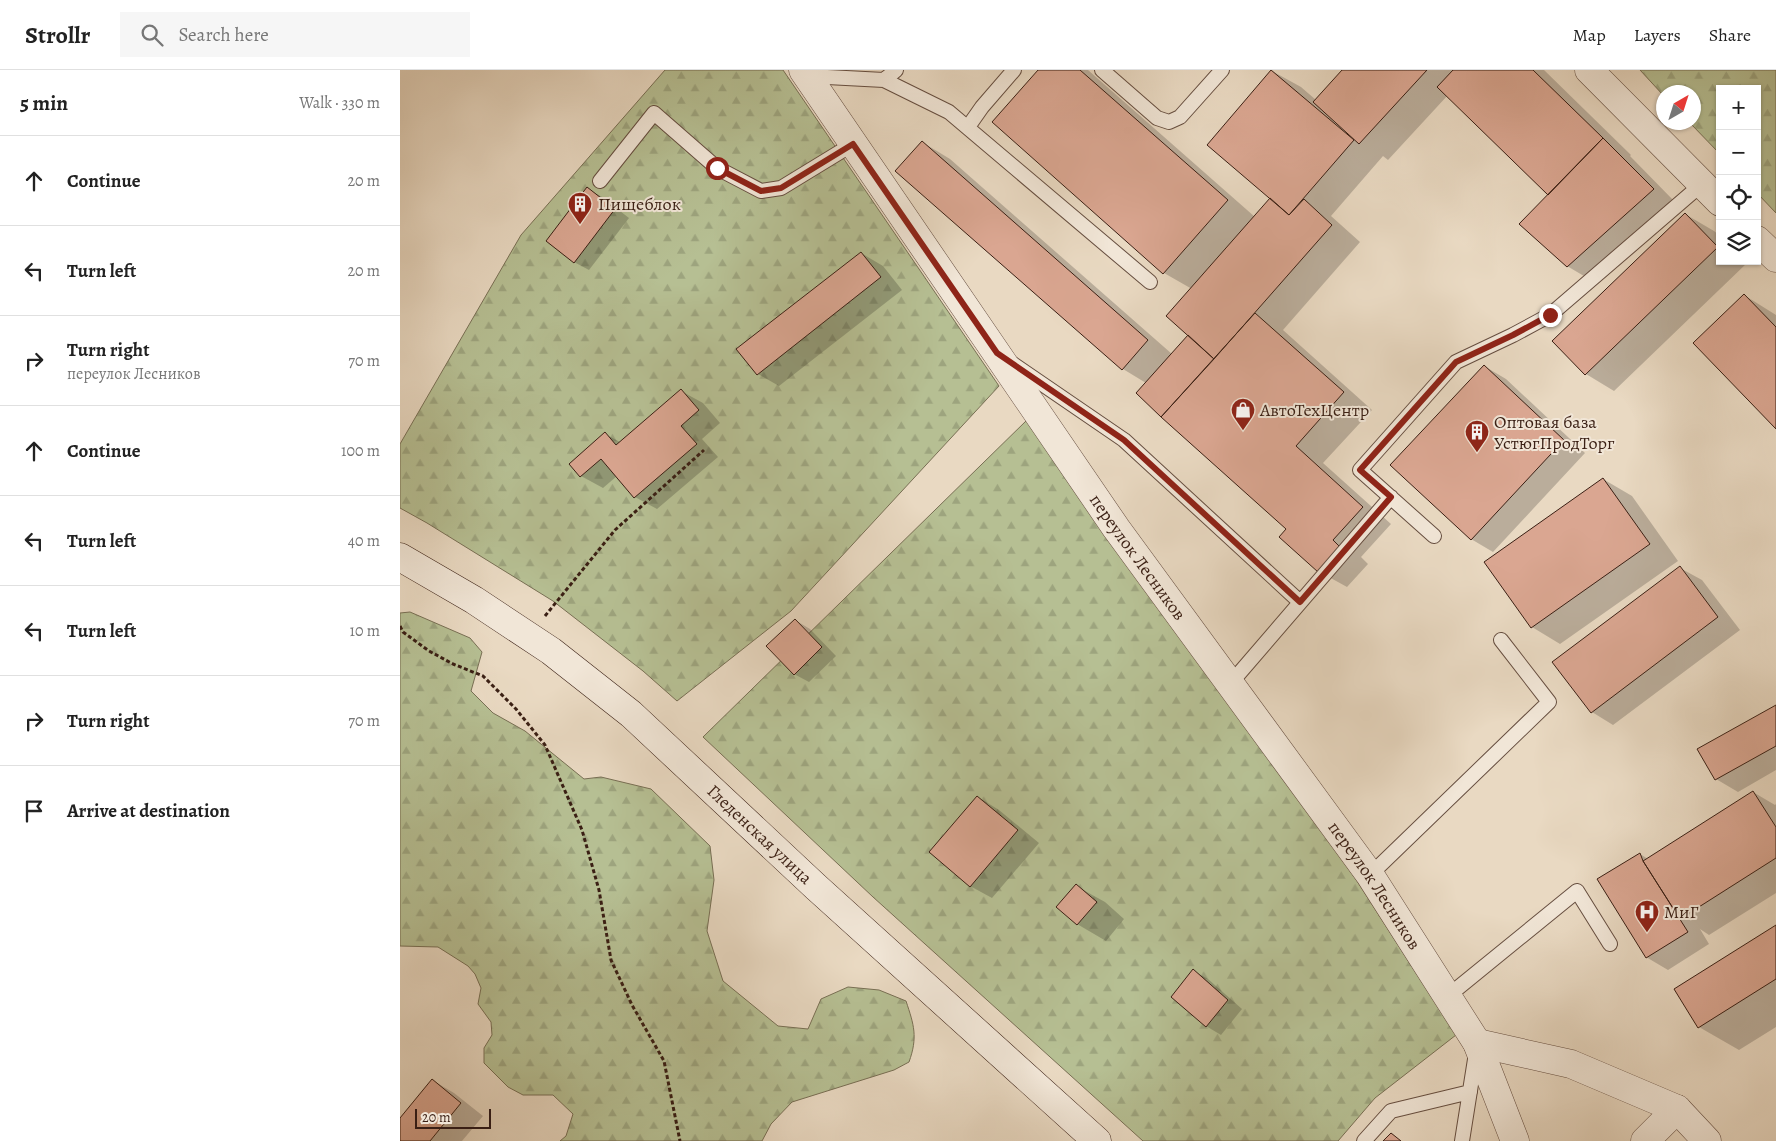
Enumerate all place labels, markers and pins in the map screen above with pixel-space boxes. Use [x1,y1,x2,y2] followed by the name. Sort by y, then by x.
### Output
[567,191,593,225] building icon: Пищеблок
[598,192,681,216] place label: Пищеблок
[1230,397,1256,431] shop icon: АвтоТехЦентр
[1259,398,1369,422] place label: АвтоТехЦентр
[1494,410,1615,455] place label: Оптовая база УстюгПродТорг
[1464,419,1490,453] building icon: Оптовая база УстюгПродТорг
[1634,899,1660,933] hospital icon: МиГ
[1664,900,1699,924] place label: МиГ

